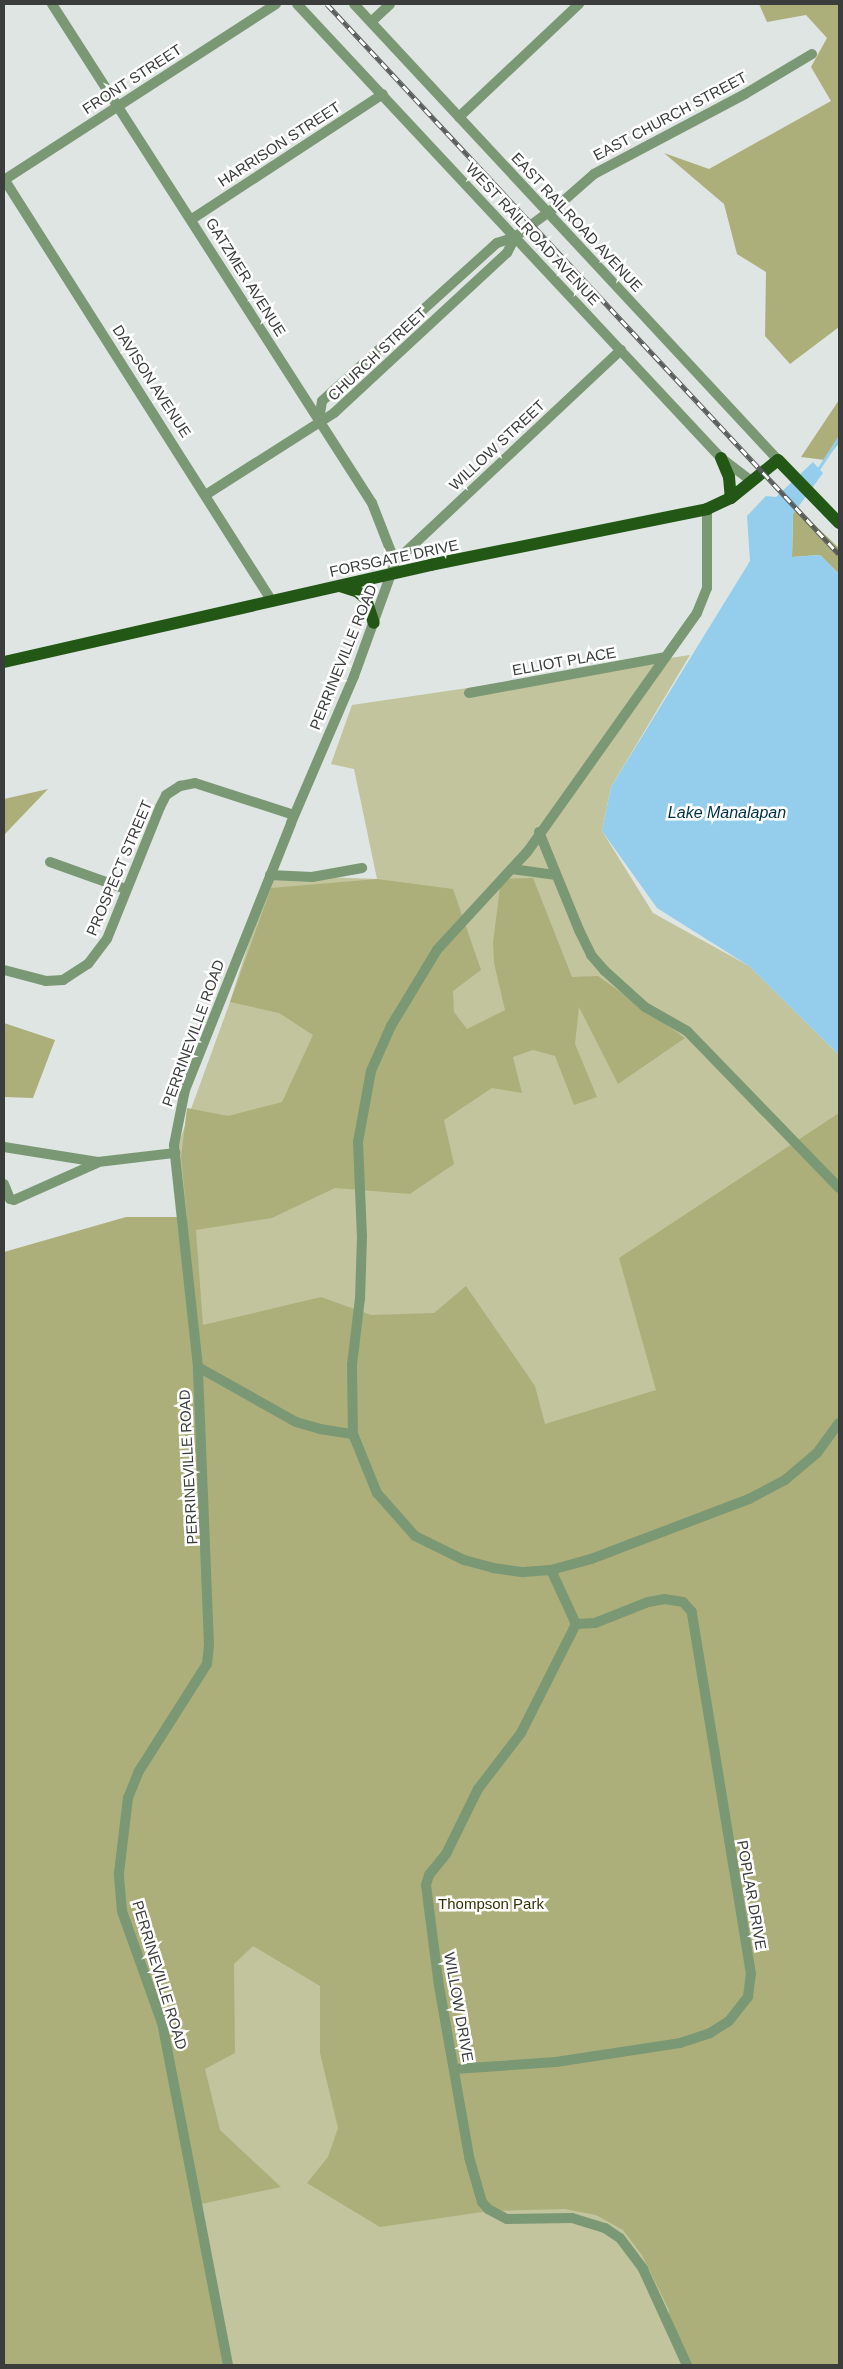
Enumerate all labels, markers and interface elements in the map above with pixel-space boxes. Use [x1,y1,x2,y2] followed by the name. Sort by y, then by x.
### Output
[79,40,185,118] street label: FRONT STREET
[590,68,750,164] street label: EAST CHURCH STREET
[214,98,344,190] street label: HARRISON STREET
[507,148,647,296] street label: EAST RAILROAD AVENUE
[462,159,604,309] street label: WEST RAILROAD AVENUE
[202,214,290,340] street label: GATZMER AVENUE
[324,304,430,404] street label: CHURCH STREET
[109,321,195,441] street label: DAVISON AVENUE
[445,396,549,494] street label: WILLOW STREET
[328,536,460,580] street label: FORSGATE DRIVE
[306,582,380,732] street label: PERRINEVILLE ROAD
[511,643,617,679] street label: ELLIOT PLACE
[82,797,156,939] street label: PROSPECT STREET
[668,803,786,823] water label: Lake Manalapan
[158,957,228,1109] street label: PERRINEVILLE ROAD
[175,1389,201,1545] street label: PERRINEVILLE ROAD
[734,1839,770,1951] street label: POPLAR DRIVE
[438,1895,544,1913] park label: Thompson Park
[129,1898,191,2052] street label: PERRINEVILLE ROAD
[441,1951,477,2063] street label: WILLOW DRIVE

